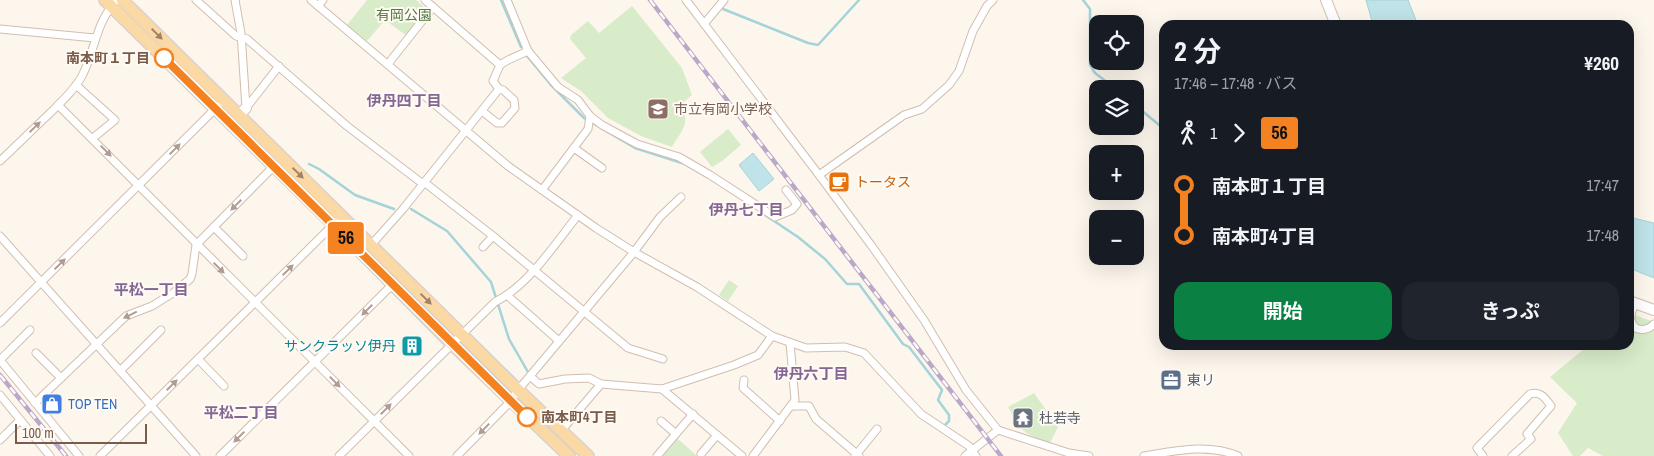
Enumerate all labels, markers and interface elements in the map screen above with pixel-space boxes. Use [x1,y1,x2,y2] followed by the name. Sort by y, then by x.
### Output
[376,6,432,24] park label: 有岡公園
[1089,15,1144,265] map controls
[1089,15,1144,70] button: locate
[151,28,163,40] one-way arrow
[1174,32,1221,70] text: 2 分
[154,48,174,68] marker: 南本町１丁目
[66,49,150,67] place label: 南本町１丁目
[1584,50,1619,76] text: ¥260
[1174,72,1297,94] text: 17:46 – 17:48 · バス
[1089,80,1144,135] button: layers
[366,90,442,111] district label: 伊丹四丁目
[646,97,670,121] school or university icon: 市立有岡小学校
[674,100,772,118] place label: 市立有岡小学校
[1174,119,1202,147] icon: walk
[1225,119,1253,147] icon: forward
[1271,120,1288,145] text: 56
[29,122,41,134] one-way arrow
[1210,122,1217,144] text: 1
[169,143,181,155] one-way arrow
[100,145,112,157] one-way arrow
[1089,145,1144,200] button: +
[292,166,304,178] one-way arrow
[827,170,851,194] cafe icon: トータス
[855,173,911,191] place label: トータス
[1212,173,1326,199] text: 南本町１丁目
[1586,174,1619,196] text: 17:47
[230,198,242,210] one-way arrow
[708,199,784,220] district label: 伊丹七丁目
[1089,210,1144,265] button: −
[324,222,368,254] line badge: 56
[1212,223,1316,249] text: 南本町4丁目
[1586,224,1619,246] text: 17:48
[338,225,354,250] text: 56
[53,258,65,270] one-way arrow
[213,261,225,273] one-way arrow
[281,265,293,277] one-way arrow
[113,279,189,300] district label: 平松一丁目
[1174,282,1392,340] button: 開始
[1402,282,1619,340] button: きっぷ
[420,293,432,305] one-way arrow
[361,304,373,316] one-way arrow
[123,312,137,320] one-way arrow
[400,334,424,358] building icon: サンクラッソ伊丹
[284,337,396,355] place label: サンクラッソ伊丹
[773,363,849,384] district label: 伊丹六丁目
[1159,368,1183,392] office icon: 東リ
[1187,371,1215,389] place label: 東リ
[328,376,340,388] one-way arrow
[166,379,178,391] one-way arrow
[40,392,64,416] shop icon: TOP TEN
[68,395,117,413] place label: TOP TEN
[203,402,279,423] district label: 平松二丁目
[380,403,392,415] one-way arrow
[1011,406,1035,430] temple icon: 杜若寺
[517,407,537,427] marker: 南本町4丁目
[541,408,617,426] place label: 南本町4丁目
[1039,409,1081,427] place label: 杜若寺
[15,421,148,444] scale bar
[478,422,490,434] one-way arrow
[22,424,54,442] text: 100 m
[233,430,245,442] one-way arrow

